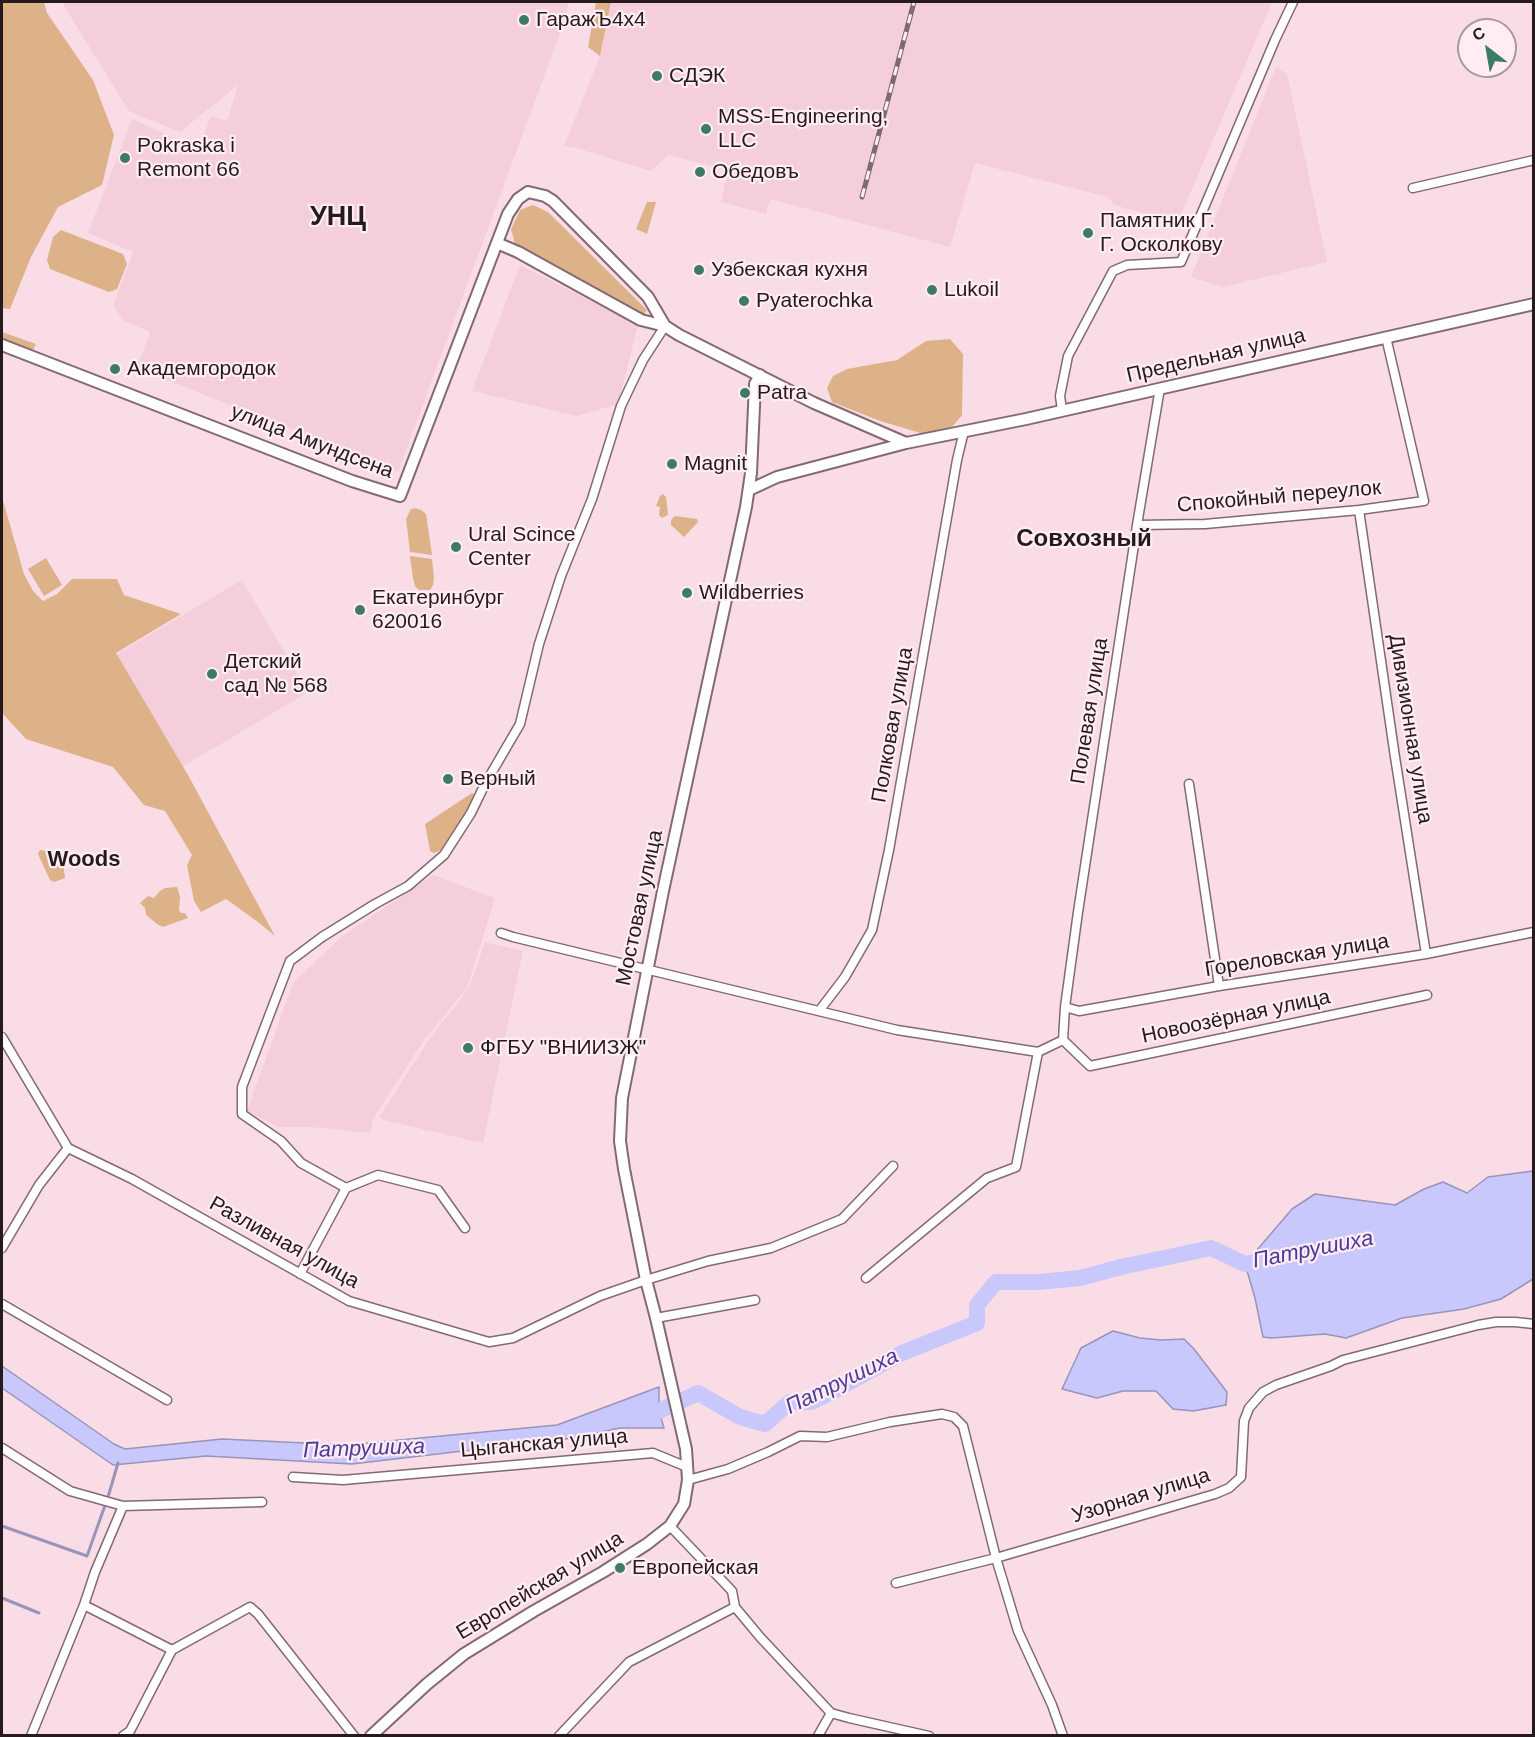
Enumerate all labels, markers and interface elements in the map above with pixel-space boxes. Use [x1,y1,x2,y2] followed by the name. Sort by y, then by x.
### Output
[536,7,646,33] place label: ГаражЪ4х4
[517,13,531,27] marker: ГаражЪ4х4
[1457,18,1517,78] north arrow
[1469,24,1488,44] text: С
[669,63,725,89] place label: СДЭК
[650,69,664,83] marker: СДЭК
[718,104,888,154] place label: MSS-Engineering, LLC
[699,122,713,136] marker: MSS-Engineering, LLC
[137,133,240,183] place label: Pokraska i Remont 66
[118,151,132,165] marker: Pokraska i Remont 66
[712,159,799,185] place label: Обедовъ
[693,165,707,179] marker: Обедовъ
[310,202,366,234] district label: УНЦ
[1100,208,1223,258] place label: Памятник Г. Г. Осколкову
[1081,226,1095,240] marker: Памятник Г. Г. Осколкову
[711,257,868,283] place label: Узбекская кухня
[692,263,706,277] marker: Узбекская кухня
[944,277,999,303] place label: Lukoil
[925,283,939,297] marker: Lukoil
[756,288,873,314] place label: Pyaterochka
[737,294,751,308] marker: Pyaterochka
[1124,323,1308,389] street label: Предельная улица
[127,356,276,382] place label: Академгородок
[108,362,122,376] marker: Академгородок
[757,380,807,406] place label: Patra
[738,386,752,400] marker: Patra
[227,399,397,485] street label: улица Амундсена
[684,451,747,477] place label: Magnit
[665,457,679,471] marker: Magnit
[1176,476,1382,518] street label: Спокойный переулок
[468,522,575,572] place label: Ural Scince Center
[1016,525,1152,553] district label: Совхозный
[449,540,463,554] marker: Ural Scince Center
[699,580,804,606] place label: Wildberries
[372,585,504,635] place label: Екатеринбург 620016
[680,586,694,600] marker: Wildberries
[353,603,367,617] marker: Екатеринбург 620016
[1383,632,1437,826] street label: Дивизионная улица
[1066,636,1114,786] street label: Полевая улица
[867,645,919,805] street label: Полковая улица
[224,649,328,699] place label: Детский сад № 568
[205,667,219,681] marker: Детский сад № 568
[460,766,536,792] place label: Верный
[441,772,455,786] marker: Верный
[611,828,669,988] street label: Мостовая улица
[48,847,120,873] district label: Woods
[1203,929,1391,983] street label: Гореловская улица
[1139,985,1333,1049] street label: Новоозёрная улица
[480,1035,646,1061] place label: ФГБУ "ВНИИЗЖ"
[461,1041,475,1055] marker: ФГБУ "ВНИИЗЖ"
[205,1191,363,1295] street label: Разливная улица
[1250,1225,1376,1275] water label: Патрушиха
[781,1343,903,1421] water label: Патрушиха
[459,1424,629,1464] street label: Цыганская улица
[302,1434,426,1464] water label: Патрушиха
[1069,1463,1213,1529] street label: Узорная улица
[452,1526,628,1646] street label: Европейская улица
[632,1555,759,1581] place label: Европейская
[613,1561,627,1575] marker: Европейская

